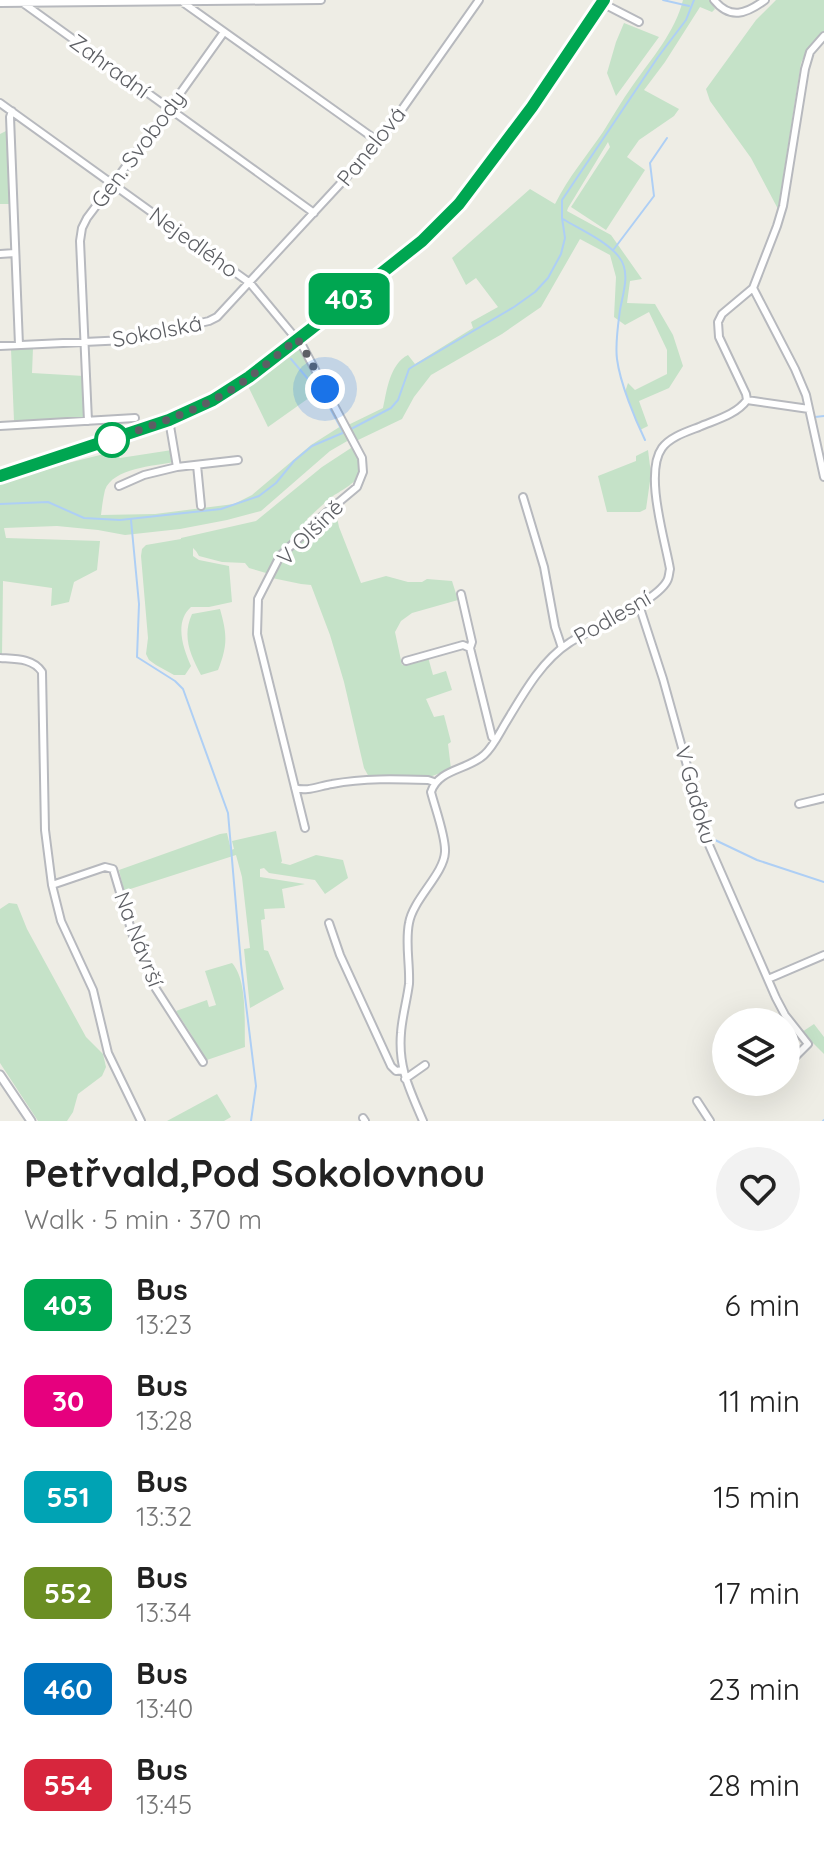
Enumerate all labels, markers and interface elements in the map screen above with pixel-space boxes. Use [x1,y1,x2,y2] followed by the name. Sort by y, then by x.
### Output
[64,28,156,105] street label: Zahradní
[85,85,191,213] street label: Gen. Svobody
[330,100,412,192] street label: Panelová
[144,200,244,284] street label: Nejedlého
[303,273,395,325] line badge: 403
[325,281,373,316] text: 403
[110,309,204,353] street label: Sokolská
[305,369,345,409] your location
[95,423,129,457] unlabelled marker
[271,493,349,571] street label: V Olšině
[568,584,656,650] street label: Podlesní
[669,743,723,847] street label: V Gaďoku
[108,888,170,991] street label: Na Návrší
[712,1008,800,1096] map controls
[712,1008,800,1096] button: layers
[716,1147,800,1231] button: heart
[24,1149,485,1197] text: Petřvald,Pod Sokolovnou
[24,1203,262,1236] text: Walk · 5 min · 370 m
[136,1270,188,1308] text: Bus
[725,1286,800,1324] text: 6 min
[44,1287,92,1322] text: 403
[136,1308,192,1341] text: 13:23
[136,1366,188,1404] text: Bus
[718,1382,800,1420] text: 11 min
[52,1383,84,1418] text: 30
[136,1404,193,1437] text: 13:28
[136,1462,188,1500] text: Bus
[713,1478,800,1516] text: 15 min
[46,1479,90,1514] text: 551
[136,1500,192,1533] text: 13:32
[136,1558,188,1596] text: Bus
[714,1574,800,1612] text: 17 min
[44,1575,92,1610] text: 552
[136,1596,191,1629] text: 13:34
[136,1654,188,1692] text: Bus
[708,1670,800,1708] text: 23 min
[43,1671,93,1706] text: 460
[136,1692,193,1725] text: 13:40
[136,1750,188,1788] text: Bus
[708,1766,800,1804] text: 28 min
[44,1767,92,1802] text: 554
[136,1788,192,1821] text: 13:45

